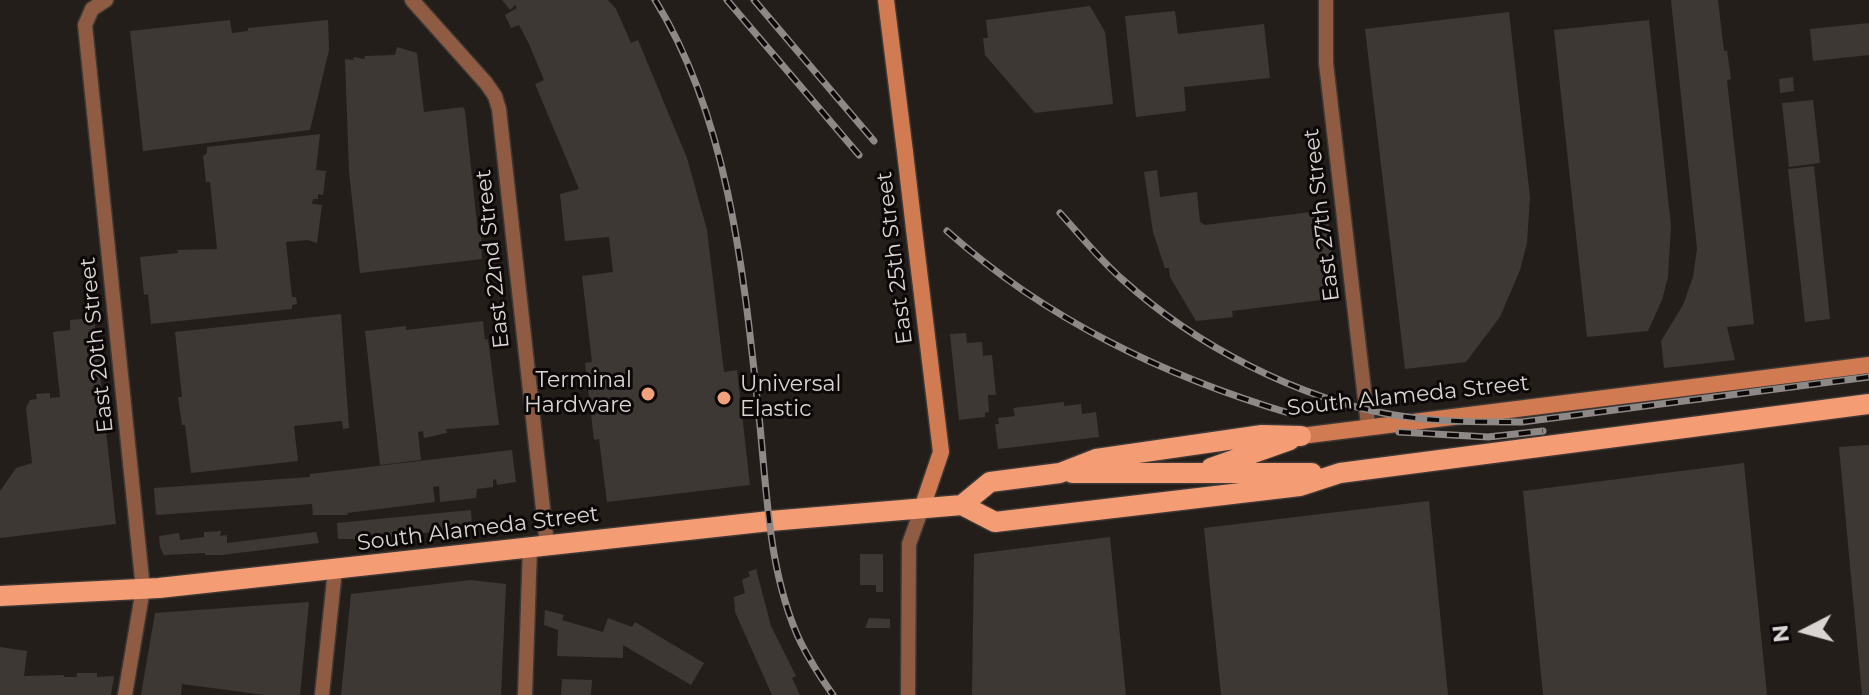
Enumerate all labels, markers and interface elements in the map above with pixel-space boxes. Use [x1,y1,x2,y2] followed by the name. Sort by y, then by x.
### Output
[1298,127,1346,303] street label: East 27th Street
[470,168,516,350] street label: East 22nd Street
[871,170,919,346] street label: East 25th Street
[75,256,119,434] street label: East 20th Street
[524,368,632,420] place label: Terminal Hardware
[1286,370,1530,422] street label: South Alameda Street
[740,372,842,424] place label: Universal Elastic
[639,385,657,403] marker: Terminal Hardware
[715,389,733,407] marker: Universal Elastic
[356,501,600,557] street label: South Alameda Street
[1765,591,1845,671] north arrow
[1766,623,1795,644] text: N

